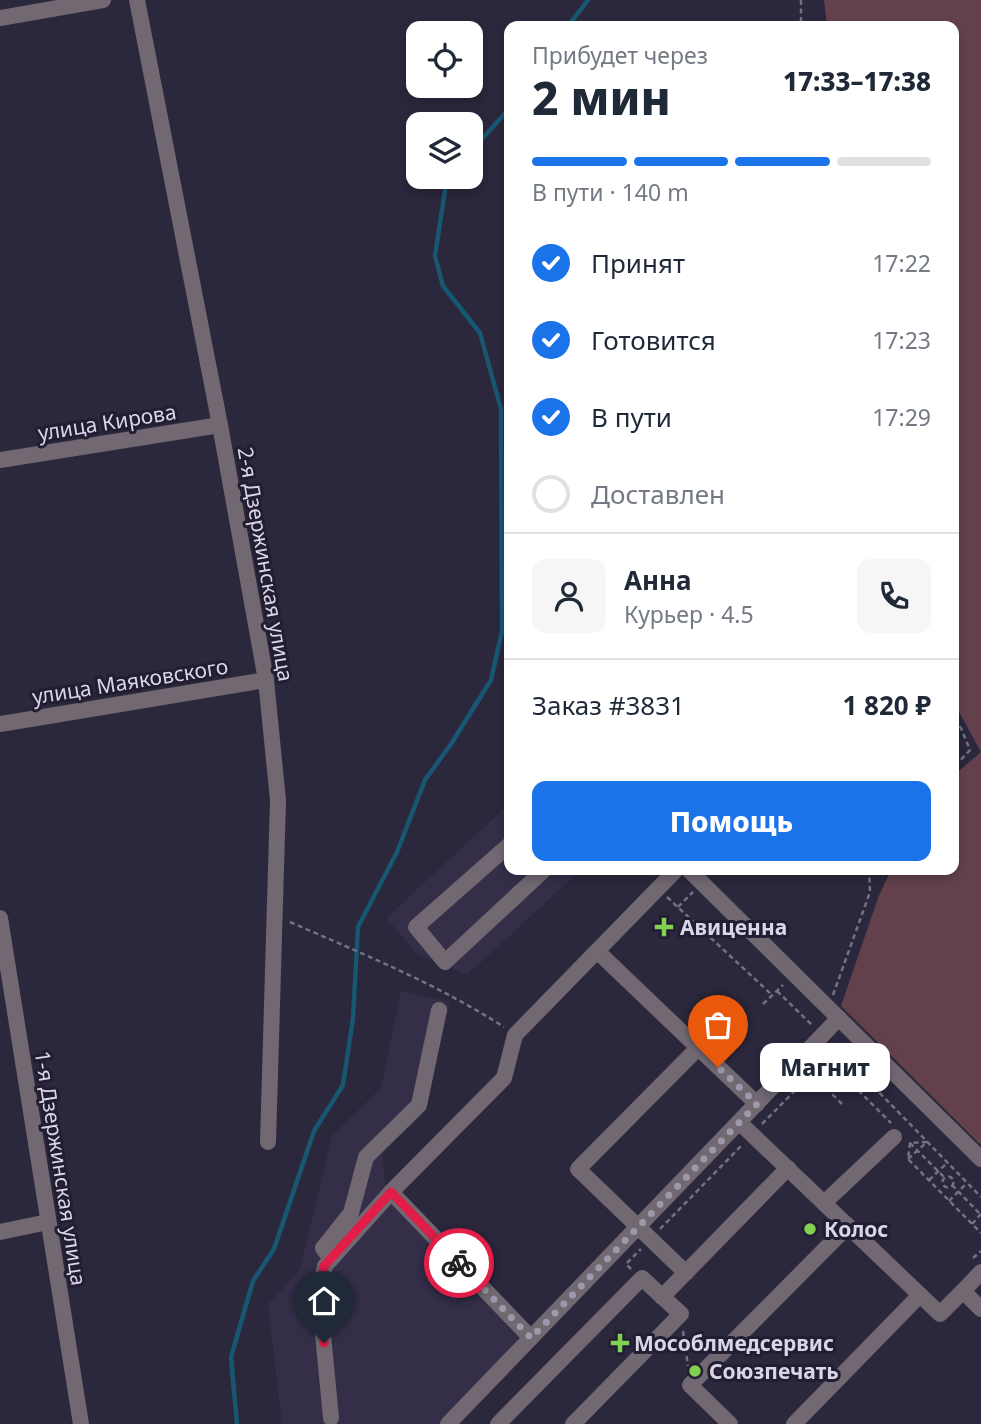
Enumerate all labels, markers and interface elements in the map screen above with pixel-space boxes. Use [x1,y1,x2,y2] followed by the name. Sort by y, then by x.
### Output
[406,21,483,189] map controls
[406,21,483,98] button: locate
[532,39,708,71] text: Прибудет через
[783,63,931,99] text: 17:33–17:38
[532,66,671,128] text: 2 мин
[406,112,483,189] button: layers
[532,176,689,208] text: В пути · 140 m
[532,244,570,282] icon: check
[591,245,685,281] text: Принят
[872,247,931,279] text: 17:22
[532,321,570,359] icon: check
[591,322,716,358] text: Готовится
[872,324,931,356] text: 17:23
[36,397,178,447] street label: улица Кирова
[532,398,570,436] icon: check
[591,399,672,435] text: В пути
[872,401,931,433] text: 17:29
[232,445,300,683] street label: 2-я Дзержинская улица
[591,476,725,512] text: Доставлен
[532,559,606,633] button: person
[857,559,931,633] button: phone
[624,562,692,598] text: Анна
[624,598,754,630] text: Курьер · 4.5
[30,652,230,710] street label: улица Маяковского
[532,687,685,723] text: Заказ #3831
[842,687,931,723] text: 1 820 ₽
[532,781,931,861] button: Помощь
[680,913,787,941] place label: Авиценна
[654,917,674,937] marker: Авиценна
[688,995,748,1067] pin
[699,1006,737,1044] icon: bag
[760,1042,890,1092] callout: Магнит
[29,1048,93,1288] street label: 1-я Дзержинская улица
[780,1051,870,1083] text: Магнит
[824,1215,888,1243] place label: Колос
[802,1221,818,1237] marker: Колос
[424,1228,494,1298] courier
[440,1244,478,1282] icon: bike
[294,1271,354,1343] pin
[305,1282,343,1320] icon: home
[634,1329,834,1357] place label: Мособлмедсервис
[612,1335,628,1351] marker: Мособлмедсервис
[709,1357,839,1385] place label: Союзпечать
[687,1363,703,1379] marker: Союзпечать

